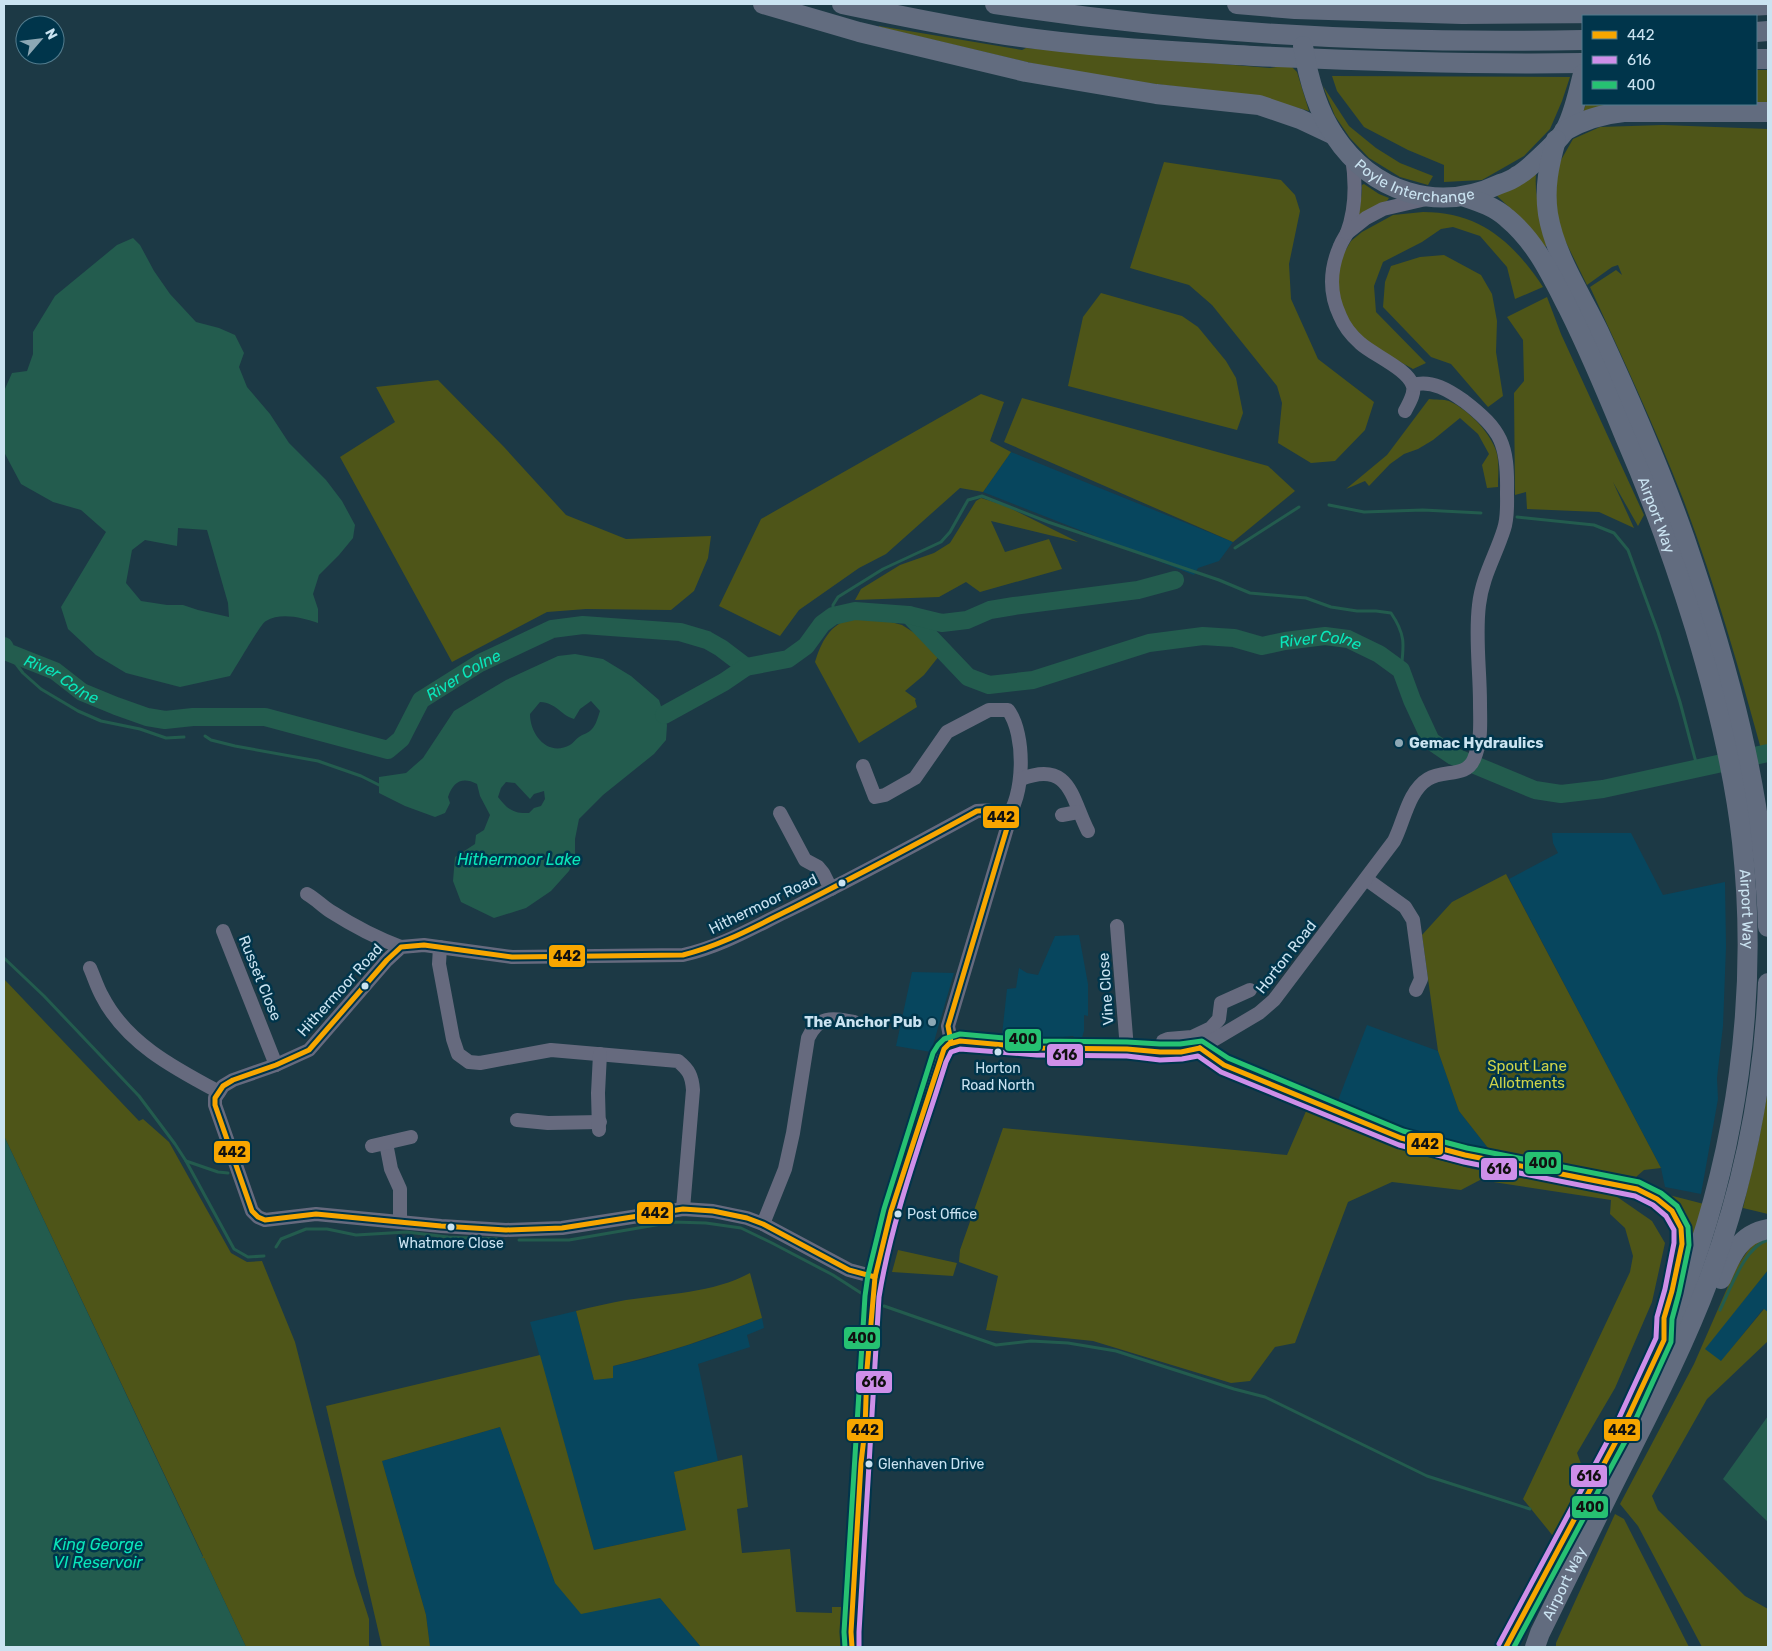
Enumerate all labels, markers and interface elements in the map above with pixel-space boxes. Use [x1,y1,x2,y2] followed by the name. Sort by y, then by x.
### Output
[15,15,65,65] north arrow
[1582,15,1757,105] legend
[41,26,61,43] text: N
[1627,26,1655,44] text: 442
[1627,51,1651,69] text: 616
[1627,76,1655,94] text: 400
[1351,155,1476,206] street label: Poyle Interchange
[1634,474,1679,556] street label: Airport Way
[1277,626,1365,654] water label: River Colne
[422,646,504,705] water label: River Colne
[21,651,102,708] water label: River Colne
[1409,734,1544,752] place label: Gemac Hydraulics
[1393,737,1405,749] marker: Gemac Hydraulics
[982,805,1020,829] line badge: 442
[987,809,1015,826] text: 442
[457,850,581,869] water label: Hithermoor Lake
[1736,868,1757,949] street label: Airport Way
[706,870,820,938] street label: Hithermoor Road
[837,878,847,888] unlabelled marker
[1252,917,1320,997] street label: Horton Road
[235,933,285,1023] street label: Russet Close
[294,940,386,1040] street label: Hithermoor Road
[548,944,586,968] line badge: 442
[553,948,581,965] text: 442
[1094,952,1118,1026] street label: Vine Close
[360,981,370,991] unlabelled marker
[804,1013,922,1031] place label: The Anchor Pub
[926,1016,938,1028] marker: The Anchor Pub
[1004,1028,1042,1052] line badge: 400
[1009,1031,1037,1048] text: 400
[1046,1043,1084,1067] line badge: 616
[993,1047,1003,1057] marker: Horton Road North
[1053,1047,1077,1064] text: 616
[1487,1057,1567,1092] park label: Spout Lane Allotments
[961,1060,1035,1094] place label: Horton Road North
[1406,1132,1444,1156] line badge: 442
[1411,1136,1439,1153] text: 442
[213,1140,251,1164] line badge: 442
[218,1144,246,1161] text: 442
[1524,1151,1562,1175] line badge: 400
[1529,1155,1557,1172] text: 400
[1480,1157,1518,1181] line badge: 616
[1487,1161,1511,1178] text: 616
[636,1201,674,1225] line badge: 442
[641,1205,669,1222] text: 442
[907,1206,977,1223] place label: Post Office
[893,1209,903,1219] marker: Post Office
[446,1222,456,1232] marker: Whatmore Close
[398,1235,504,1252] place label: Whatmore Close
[843,1326,881,1350] line badge: 400
[848,1330,876,1347] text: 400
[855,1370,893,1394] line badge: 616
[862,1374,886,1391] text: 616
[846,1418,884,1442] line badge: 442
[1603,1418,1641,1442] line badge: 442
[851,1422,879,1439] text: 442
[1608,1422,1636,1439] text: 442
[878,1456,984,1473] place label: Glenhaven Drive
[864,1459,874,1469] marker: Glenhaven Drive
[1570,1464,1608,1488] line badge: 616
[1577,1468,1601,1485] text: 616
[1571,1495,1609,1519] line badge: 400
[1576,1499,1604,1516] text: 400
[53,1535,143,1572] water label: King George VI Reservoir
[1539,1544,1590,1623] street label: Airport Way

